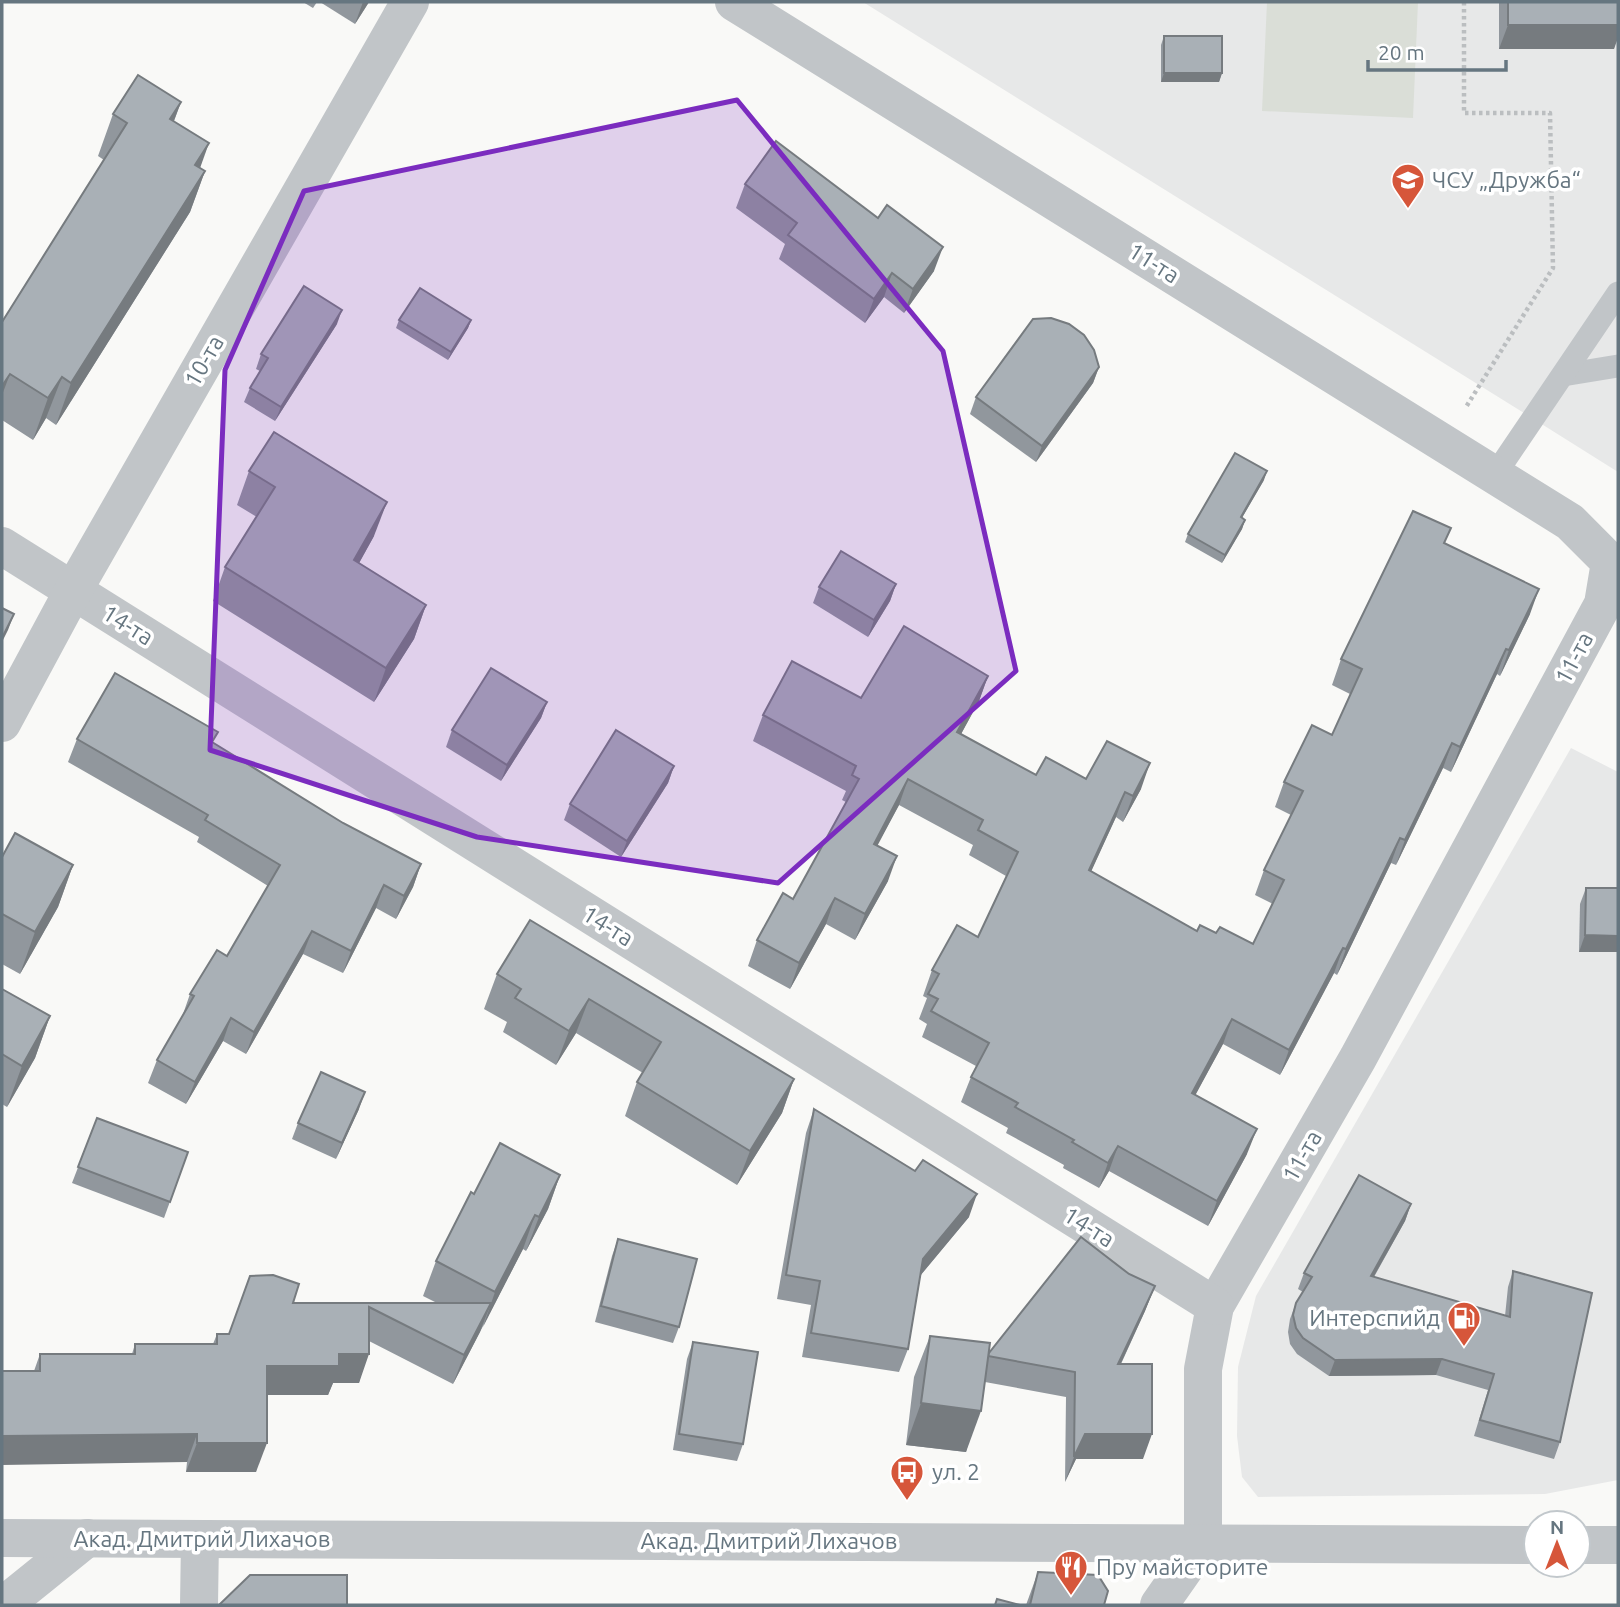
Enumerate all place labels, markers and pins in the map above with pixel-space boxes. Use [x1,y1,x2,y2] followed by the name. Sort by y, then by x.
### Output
[1389,161,1427,210] school or university icon: ЧСУ „Дружба“
[1432,167,1581,192] place label: ЧСУ „Дружба“
[1445,1299,1483,1348] fuel station icon: Интерспийд
[1309,1305,1440,1330] place label: Интерспийд
[888,1453,926,1502] bus stop icon: ул. 2
[932,1459,980,1484] place label: ул. 2
[1052,1548,1090,1597] restaurant icon: Пру майсторите
[1096,1554,1268,1579] place label: Пру майсторите

